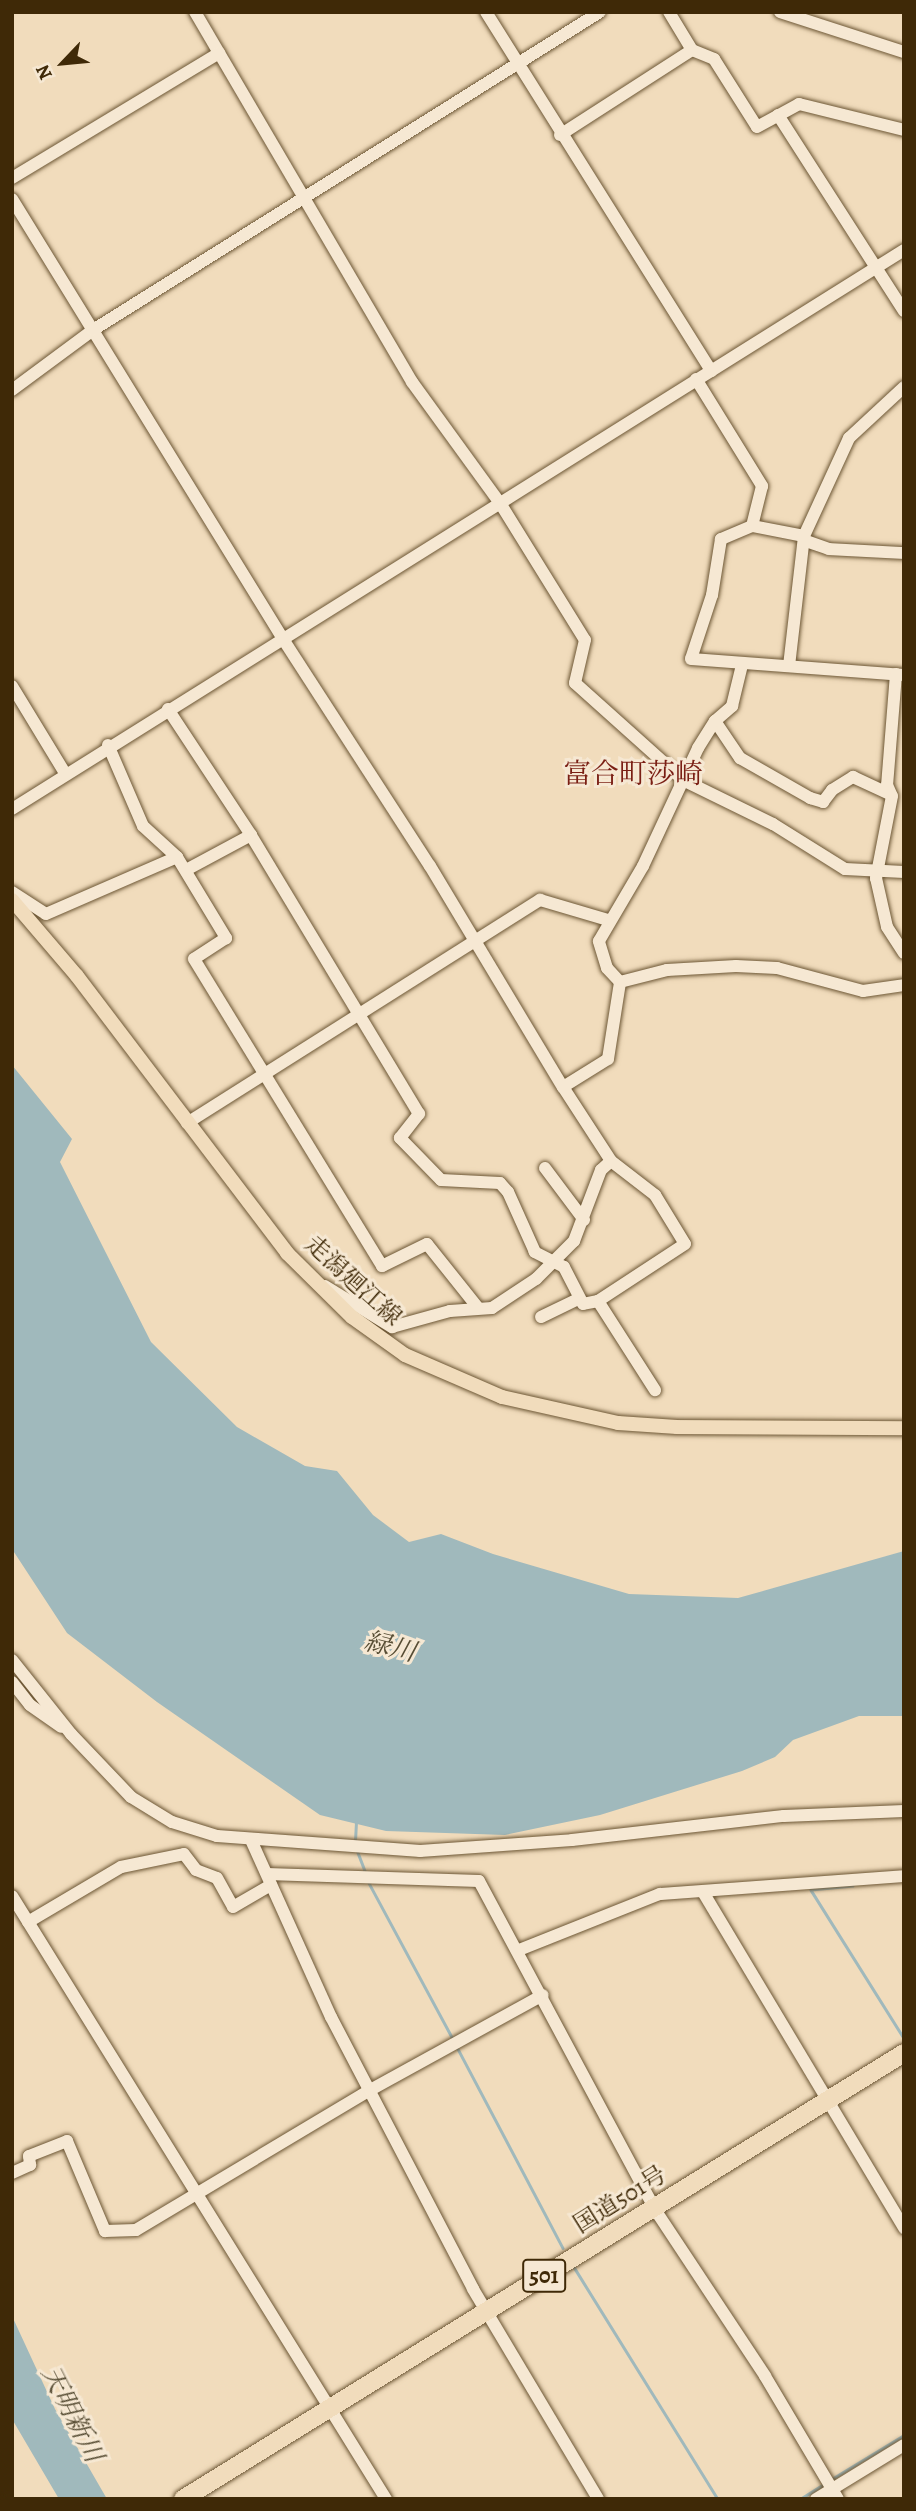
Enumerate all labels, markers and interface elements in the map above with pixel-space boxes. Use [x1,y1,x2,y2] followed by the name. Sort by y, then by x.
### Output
[28,28,98,98] north arrow
[29,60,59,84] text: N
[563,757,703,791] district label: 富合町莎崎
[299,1230,407,1332] street label: 走潟廻江線
[361,1626,419,1668] water label: 緑川
[569,2160,671,2240] street label: 国道501号
[521,2256,567,2296] road number: 501
[34,2361,110,2467] water label: 天明新川

